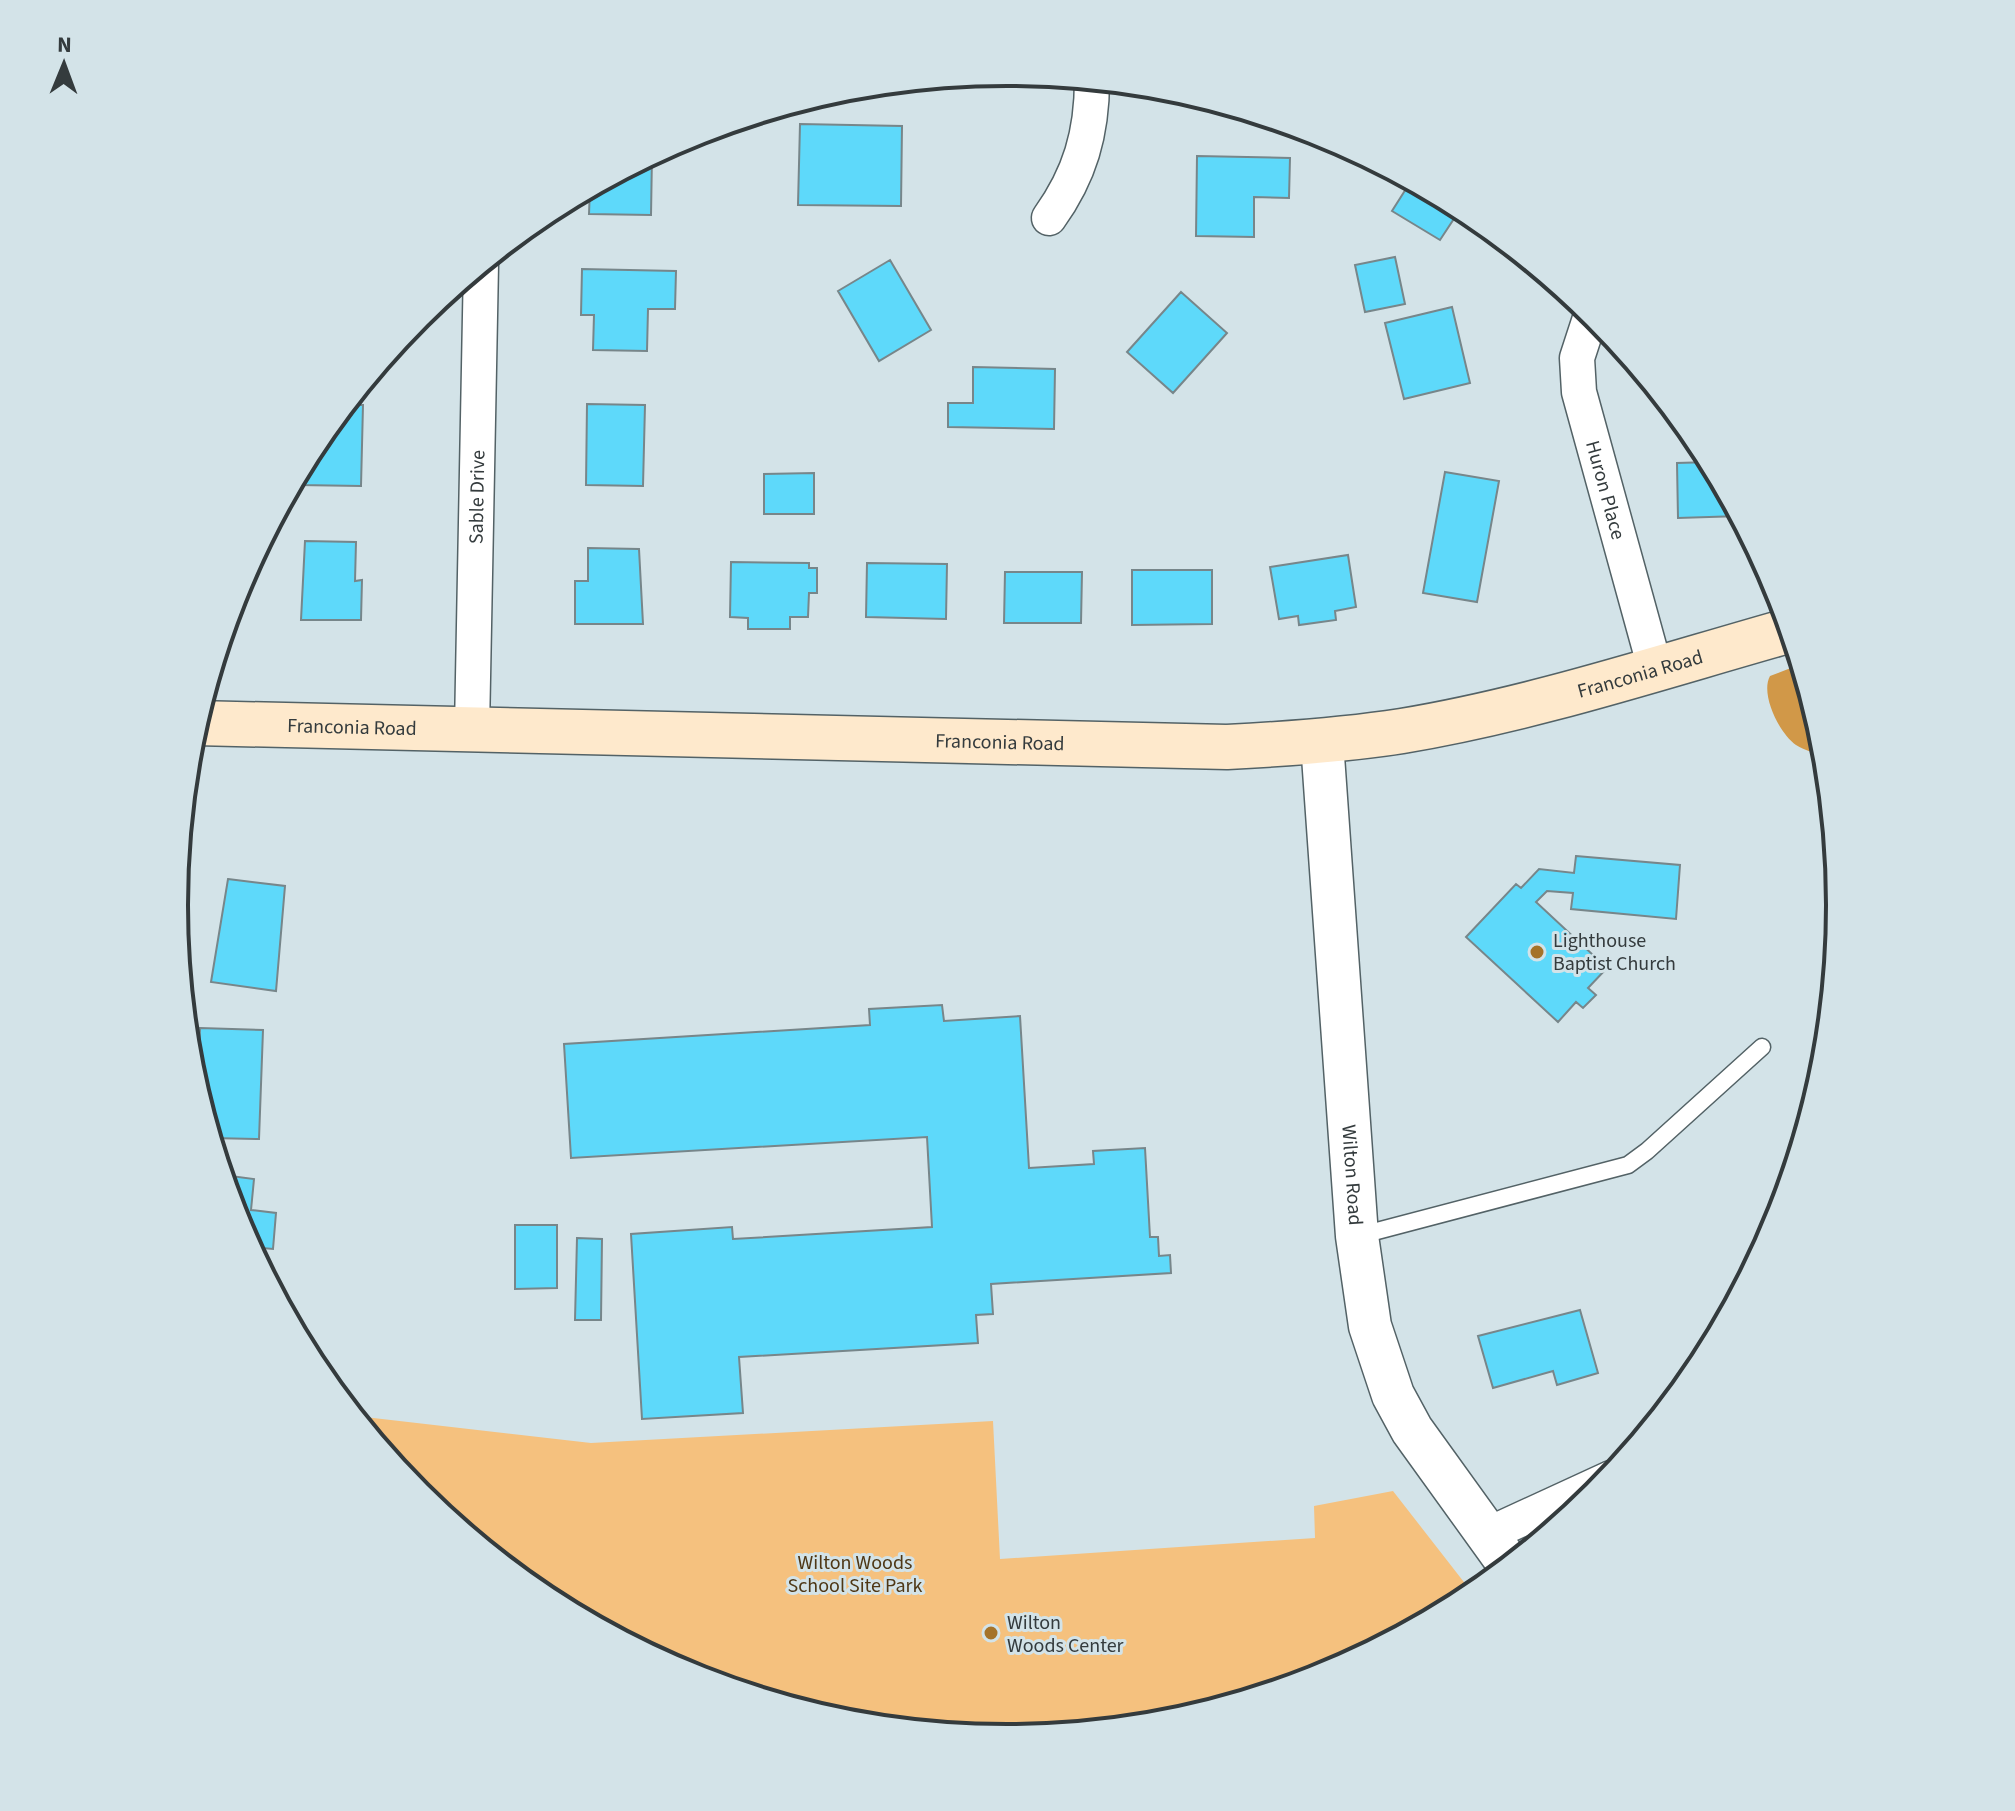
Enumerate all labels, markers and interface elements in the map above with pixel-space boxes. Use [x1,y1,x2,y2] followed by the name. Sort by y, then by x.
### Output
[24,24,104,104] north arrow
[57,29,72,61] text: N
[1578,437,1632,543] street label: Huron Place
[463,450,492,544] street label: Sable Drive
[1574,643,1706,706] street label: Franconia Road
[287,712,417,743] street label: Franconia Road
[935,727,1065,758] street label: Franconia Road
[1553,927,1676,978] place label: Lighthouse Baptist Church
[1528,943,1546,961] marker: Lighthouse Baptist Church
[1334,1124,1369,1226] street label: Wilton Road
[788,1549,923,1600] park label: Wilton Woods School Site Park
[1007,1609,1124,1660] place label: Wilton Woods Center
[982,1624,1000,1642] marker: Wilton Woods Center

